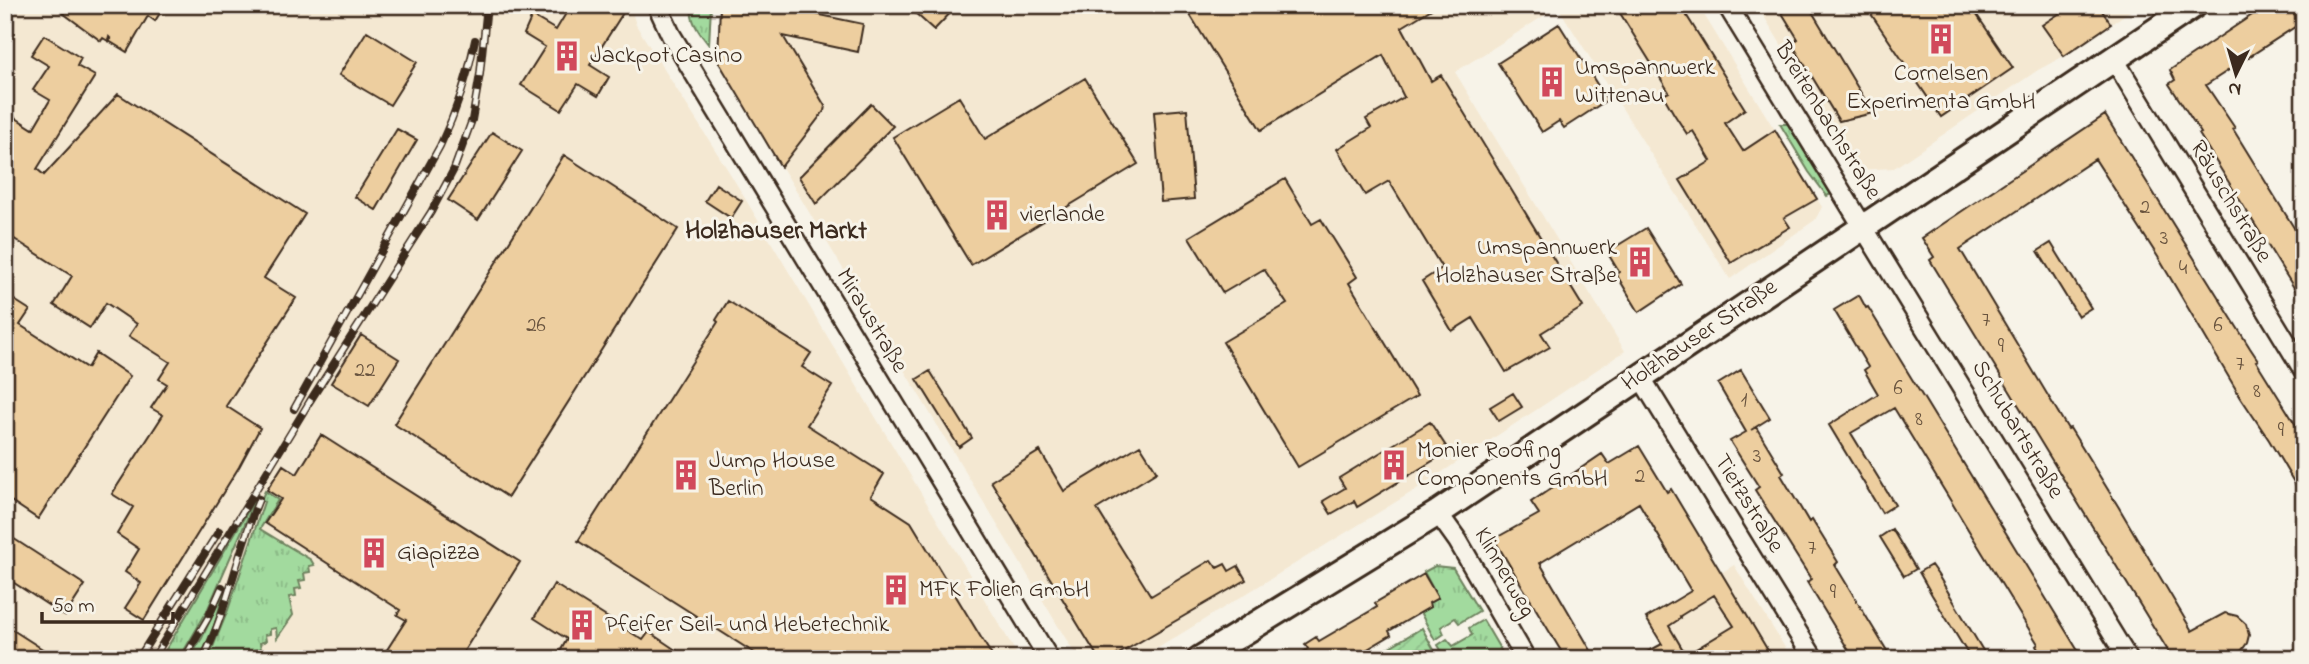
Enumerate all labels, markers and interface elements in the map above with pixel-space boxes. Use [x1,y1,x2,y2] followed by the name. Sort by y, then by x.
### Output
[1924,22,1958,56] building icon: Cornelsen Experimenta GmbH
[1764,34,1890,207] street label: Breitenbachstraße
[2200,38,2270,108] north arrow
[550,39,584,73] building icon: Jackpot Casino
[590,39,742,74] place label: Jackpot Casino
[1575,51,1716,114] place label: Umspannwerk Wittenau
[1846,57,2036,120] place label: Cornelsen Experimenta GmbH
[1535,65,1569,99] building icon: Umspannwerk Wittenau
[2227,74,2242,102] text: N
[2180,134,2280,270] street label: Räuschstraße
[2140,193,2150,223] house number: 2
[980,198,1014,232] building icon: vierlande
[1020,198,1105,233] place label: vierlande
[685,213,867,251] district label: Holzhauser Markt
[2160,224,2168,254] house number: 3
[1436,231,1617,294] place label: Umspannwerk Holzhauser Straße
[1623,245,1657,279] building icon: Umspannwerk Holzhauser Straße
[2179,254,2188,284] house number: 4
[826,262,916,380] street label: Miraustraße
[1615,271,1785,401] street label: Holzhauser Straße
[1982,306,1991,336] house number: 7
[526,311,546,341] house number: 26
[2213,311,2223,341] house number: 6
[1998,332,2005,362] house number: 9
[2236,350,2245,380] house number: 7
[1962,354,2072,506] street label: Schubartstraße
[355,356,375,386] house number: 22
[1893,374,1903,404] house number: 6
[2253,377,2261,407] house number: 8
[1741,386,1748,416] house number: 1
[1915,405,1923,435] house number: 8
[2278,416,2285,446] house number: 9
[1417,434,1608,497] place label: Monier Roofing Components GmbH
[1753,442,1761,472] house number: 3
[708,444,835,507] place label: Jump House Berlin
[1377,448,1411,482] building icon: Monier Roofing Components GmbH
[1704,448,1792,561] street label: Tietzstraße
[669,458,703,492] building icon: Jump House Berlin
[1635,462,1645,492] house number: 2
[1464,521,1544,625] street label: Klinnerweg
[1808,534,1817,564] house number: 7
[357,536,391,570] building icon: Giapizza
[397,536,480,571] place label: Giapizza
[879,573,913,607] building icon: MFK Folien GmbH
[919,573,1089,608] place label: MFK Folien GmbH
[1830,578,1837,608] house number: 9
[42,580,173,624] scale bar
[52,592,95,622] text: 50 m
[565,608,599,642] building icon: Pfeifer Seil- und Hebetechnik
[605,608,890,643] place label: Pfeifer Seil- und Hebetechnik

